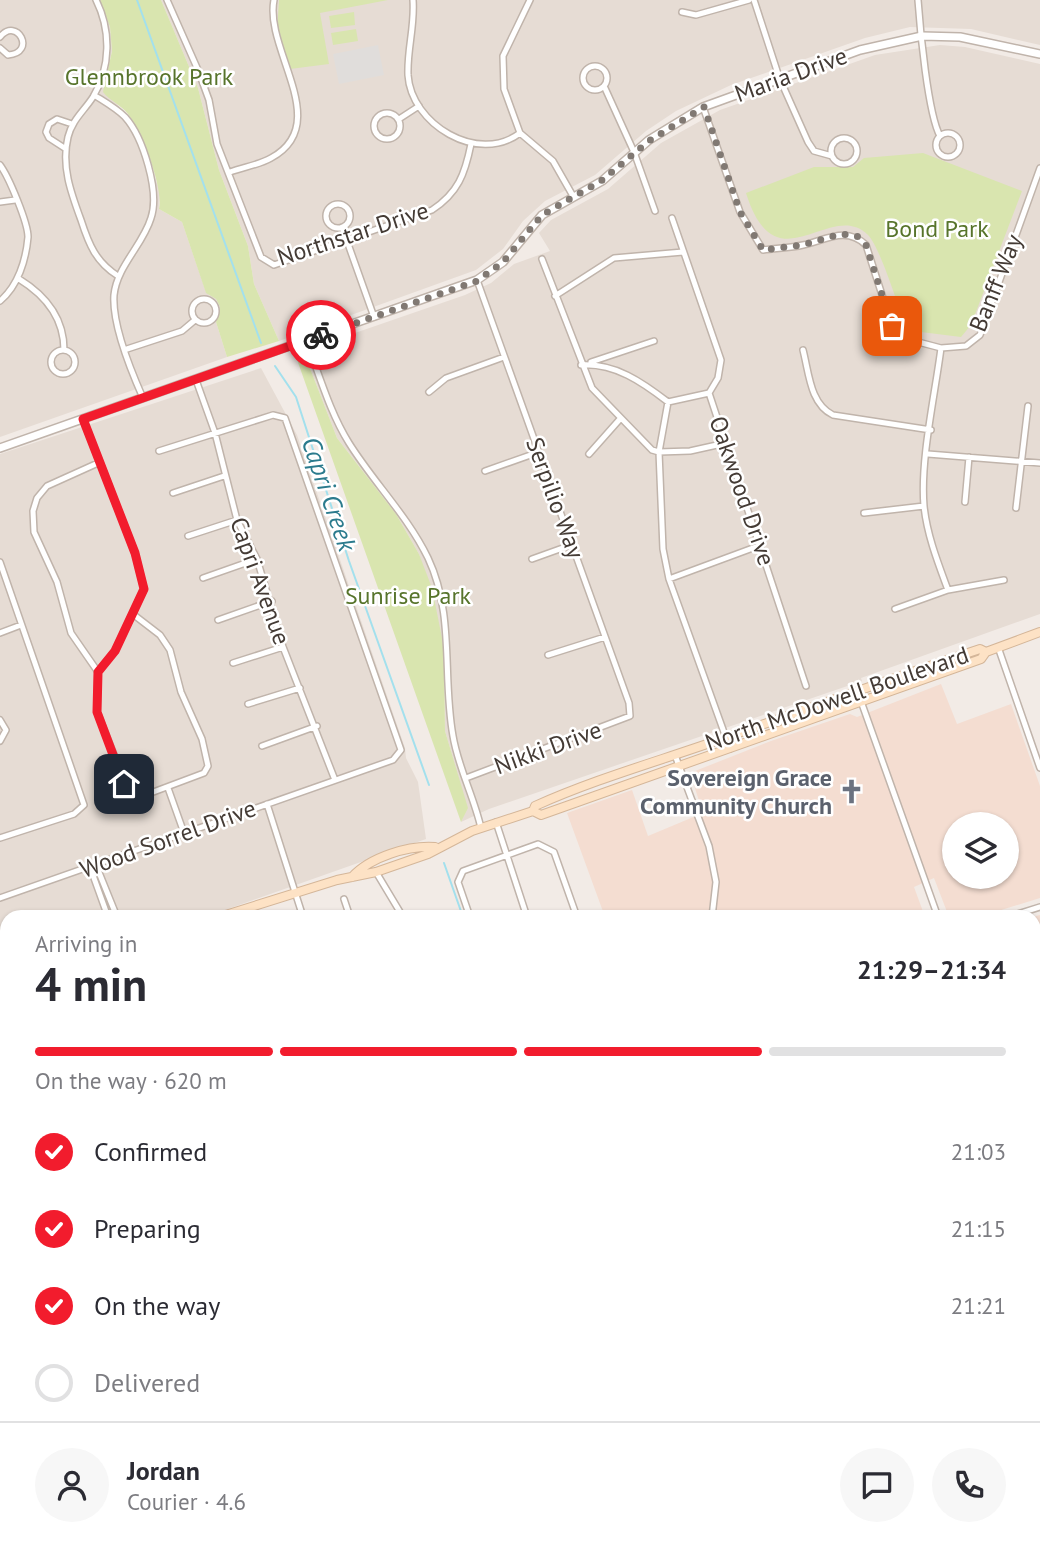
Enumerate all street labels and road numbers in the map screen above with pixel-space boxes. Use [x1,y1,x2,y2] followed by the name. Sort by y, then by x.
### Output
[730,40,851,109] street label: Maria Drive
[273,194,433,273] street label: Northstar Drive
[962,230,1029,336] street label: Banff Way
[702,412,783,570] street label: Oakwood Drive
[519,433,592,563] street label: Serpilio Way
[223,513,298,649] street label: Capri Avenue
[701,639,973,758] street label: North McDowell Boulevard
[490,714,606,781] street label: Nikki Drive
[75,792,260,885] street label: Wood Sorrel Drive

